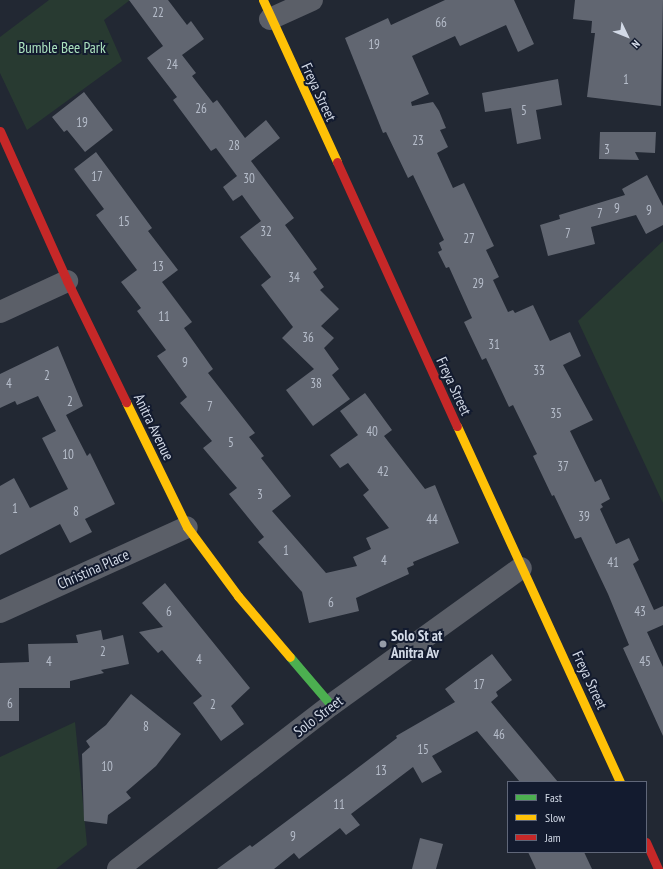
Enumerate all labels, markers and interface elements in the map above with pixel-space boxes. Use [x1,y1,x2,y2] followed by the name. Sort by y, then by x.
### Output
[152,5,164,21] house number: 22
[435,15,447,31] house number: 66
[607,16,647,56] north arrow
[368,37,380,53] house number: 19
[629,37,643,51] text: N
[18,39,106,57] park label: Bumble Bee Park
[166,57,178,73] house number: 24
[298,60,340,124] street label: Freya Street
[623,72,629,88] house number: 1
[195,101,207,117] house number: 26
[521,103,527,119] house number: 5
[76,115,88,131] house number: 19
[412,133,424,149] house number: 23
[228,138,240,154] house number: 28
[604,142,610,158] house number: 3
[91,169,103,185] house number: 17
[243,171,255,187] house number: 30
[614,201,620,217] house number: 9
[646,203,652,219] house number: 9
[597,206,603,222] house number: 7
[118,214,130,230] house number: 15
[260,224,272,240] house number: 32
[565,226,571,242] house number: 7
[463,231,475,247] house number: 27
[152,259,164,275] house number: 13
[288,270,300,286] house number: 34
[472,276,484,292] house number: 29
[158,309,170,325] house number: 11
[302,330,314,346] house number: 36
[488,337,500,353] house number: 31
[433,354,475,418] street label: Freya Street
[182,355,188,371] house number: 9
[533,363,545,379] house number: 33
[44,368,50,384] house number: 2
[6,376,12,392] house number: 4
[310,376,322,392] house number: 38
[130,391,178,463] street label: Anitra Avenue
[67,394,73,410] house number: 2
[207,399,213,415] house number: 7
[550,406,562,422] house number: 35
[366,424,378,440] house number: 40
[228,435,234,451] house number: 5
[62,447,74,463] house number: 10
[557,459,569,475] house number: 37
[377,464,389,480] house number: 42
[257,487,263,503] house number: 3
[12,501,18,517] house number: 1
[73,504,79,520] house number: 8
[578,509,590,525] house number: 39
[426,512,438,528] house number: 44
[283,543,289,559] house number: 1
[54,545,132,593] street label: Christina Place
[381,553,387,569] house number: 4
[607,555,619,571] house number: 41
[328,595,334,611] house number: 6
[166,604,172,620] house number: 6
[634,604,646,620] house number: 43
[391,626,442,661] place label: Solo St at Anitra Av
[378,639,388,649] marker: Solo St at Anitra Av
[100,644,106,660] house number: 2
[569,648,611,712] street label: Freya Street
[196,652,202,668] house number: 4
[46,654,52,670] house number: 4
[639,654,651,670] house number: 45
[473,677,485,693] house number: 17
[290,692,346,740] street label: Solo Street
[7,696,13,712] house number: 6
[210,697,216,713] house number: 2
[143,719,149,735] house number: 8
[493,727,505,743] house number: 46
[417,742,429,758] house number: 15
[101,759,113,775] house number: 10
[375,763,387,779] house number: 13
[507,781,647,853] legend
[545,790,562,805] text: Fast
[333,797,345,813] house number: 11
[545,810,565,825] text: Slow
[290,829,296,845] house number: 9
[545,830,561,845] text: Jam

